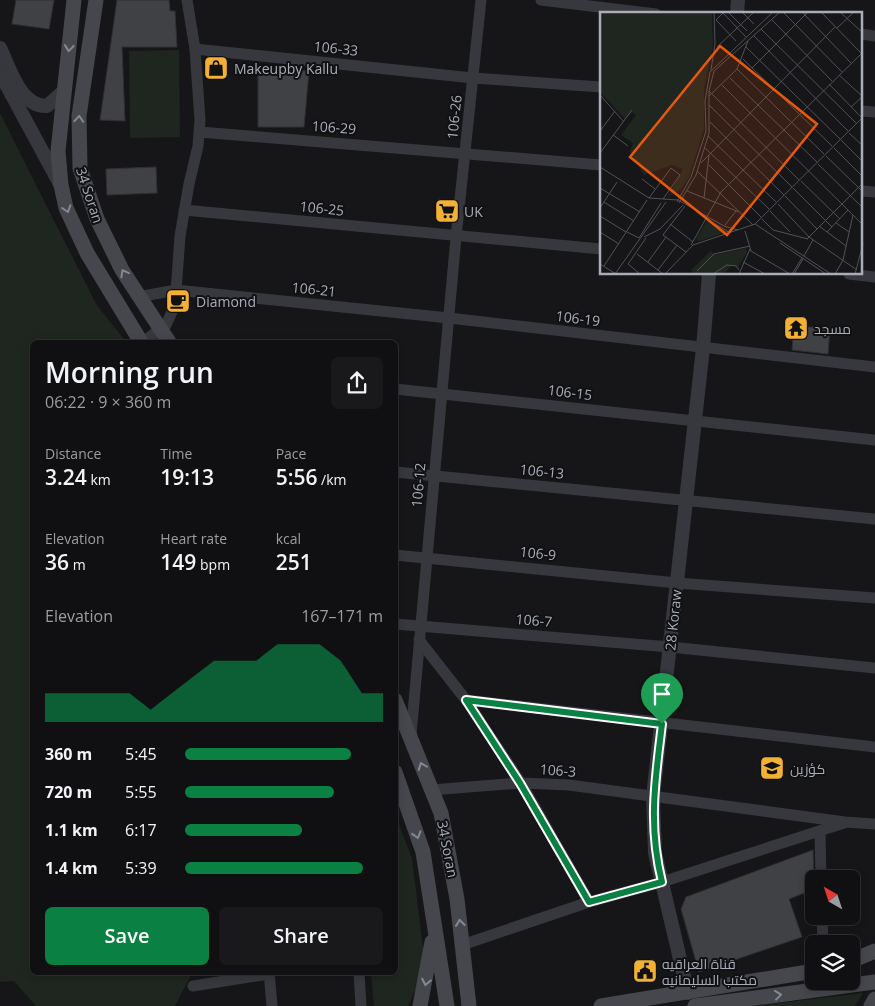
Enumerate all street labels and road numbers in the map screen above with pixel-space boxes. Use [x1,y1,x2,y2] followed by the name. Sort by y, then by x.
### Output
[313,36,359,60] street label: 106-33
[442,94,466,140] street label: 106-26
[311,116,357,138] street label: 106-29
[72,165,108,225] street label: 34 Soran
[299,196,345,220] street label: 106-25
[291,277,337,301] street label: 106-21
[555,306,601,330] street label: 106-19
[547,380,593,404] street label: 106-15
[519,459,565,483] street label: 106-13
[407,462,429,508] street label: 106-12
[519,542,557,564] street label: 106-9
[660,589,686,651] street label: 28 Koraw
[515,609,553,631] street label: 106-7
[539,759,577,781] street label: 106-3
[433,819,463,879] street label: 34 Soran

